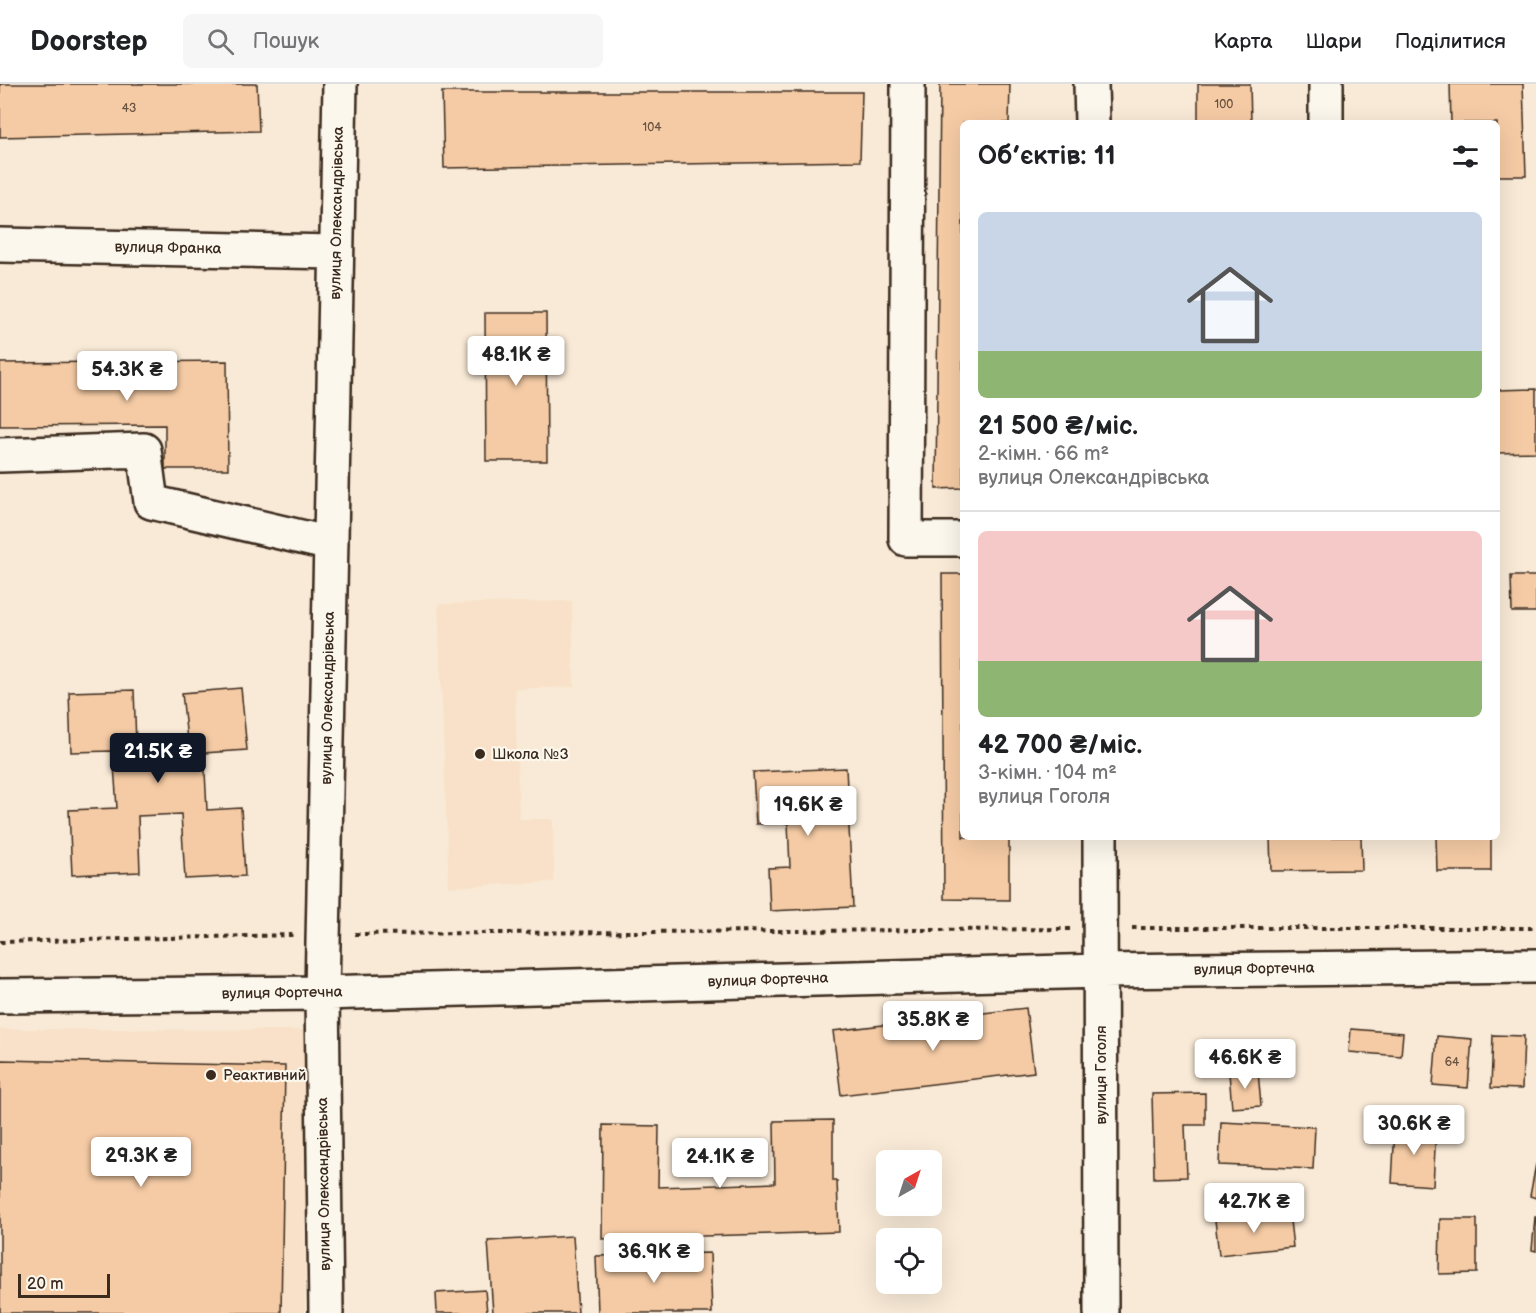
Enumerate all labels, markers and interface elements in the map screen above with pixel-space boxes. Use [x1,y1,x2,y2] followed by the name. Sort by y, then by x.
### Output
[183,14,603,68] search box
[30,25,147,58] text: Doorstep
[204,25,237,58] icon: search
[252,28,319,55] text: Пошук
[1213,29,1273,54] text: Карта
[1306,29,1362,54] text: Шари
[1395,29,1506,54] text: Поділитися
[1215,97,1233,112] house number: 100
[122,101,136,116] house number: 43
[642,120,662,135] house number: 104
[326,126,348,300] street label: вулиця Олександрівська
[1449,140,1482,173] icon: filters
[978,141,1116,172] text: Об’єктів: 11
[114,238,222,258] street label: вулиця Франка
[1176,251,1284,359] icon: home
[461,336,571,387] pin: 48.1K ₴
[482,343,550,367] text: 48.1K ₴
[72,351,182,402] pin: 54.3K ₴
[91,358,163,382] text: 54.3K ₴
[978,411,1138,442] text: 21 500 ₴/міс.
[978,442,1109,466] text: 2-кімн. · 66 m²
[978,466,1209,490] text: вулиця Олександрівська
[1176,570,1284,678] icon: home
[317,611,339,785] street label: вулиця Олександрівська
[978,730,1142,761] text: 42 700 ₴/міс.
[103,733,213,784] pin: 21.5K ₴
[124,740,192,764] text: 21.5K ₴
[492,745,569,764] place label: Школа №3
[473,747,487,761] marker: Школа №3
[978,761,1117,785] text: 3-кімн. · 104 m²
[978,785,1110,809] text: вулиця Гоголя
[753,786,863,837] pin: 19.6K ₴
[774,793,843,817] text: 19.6K ₴
[1193,958,1315,980] street label: вулиця Фортечна
[707,968,829,992] street label: вулиця Фортечна
[221,982,343,1004] street label: вулиця Фортечна
[878,1001,988,1052] pin: 35.8K ₴
[897,1008,969,1032] text: 35.8K ₴
[1092,1026,1111,1125] street label: вулиця Гоголя
[1190,1039,1300,1090] pin: 46.6K ₴
[1209,1046,1281,1070] text: 46.6K ₴
[1445,1055,1460,1070] house number: 64
[223,1066,306,1085] place label: Реактивний
[204,1068,218,1082] marker: Реактивний
[313,1097,335,1271] street label: вулиця Олександрівська
[1359,1105,1469,1156] pin: 30.6K ₴
[1378,1112,1451,1136] text: 30.6K ₴
[86,1137,196,1188] pin: 29.3K ₴
[665,1138,775,1189] pin: 24.1K ₴
[105,1144,177,1168] text: 29.3K ₴
[686,1145,754,1169] text: 24.1K ₴
[876,1150,942,1216] north arrow
[876,1150,942,1294] map controls
[1199,1183,1309,1234] pin: 42.7K ₴
[1218,1190,1290,1214] text: 42.7K ₴
[876,1228,942,1294] button: locate
[599,1233,709,1284] pin: 36.9K ₴
[618,1240,690,1264] text: 36.9K ₴
[18,1271,110,1298] scale bar
[27,1275,63,1294] text: 20 m

